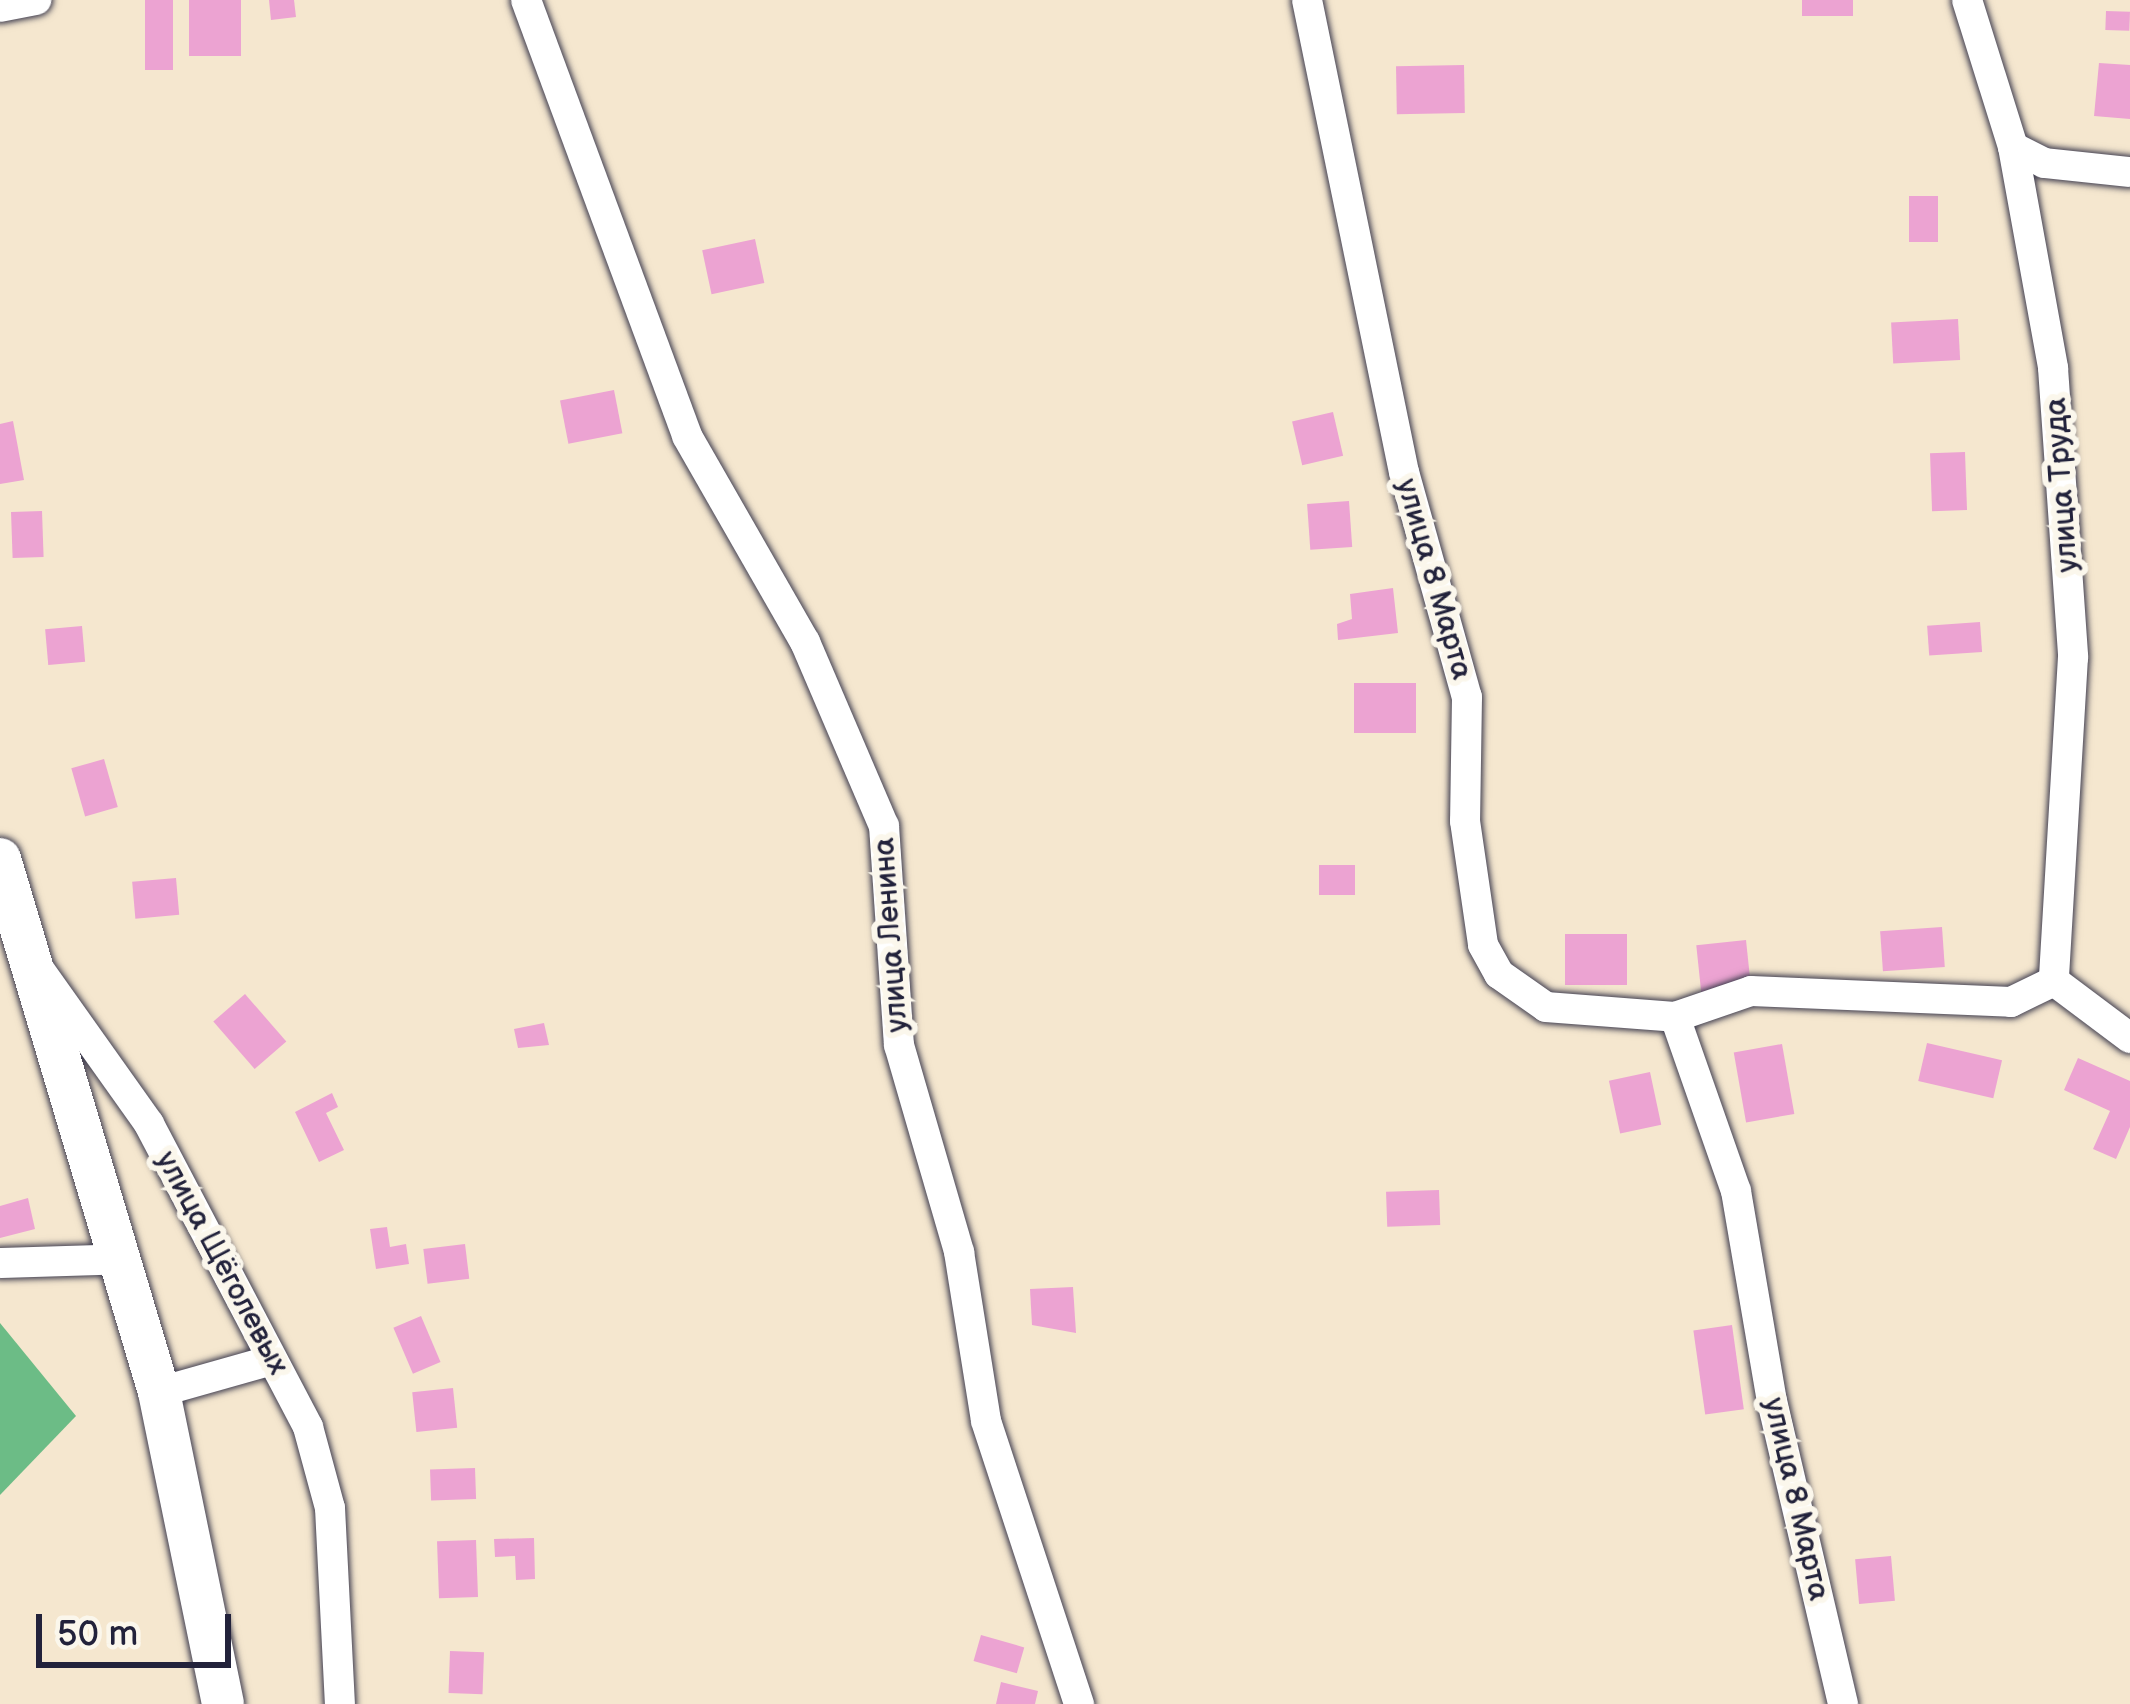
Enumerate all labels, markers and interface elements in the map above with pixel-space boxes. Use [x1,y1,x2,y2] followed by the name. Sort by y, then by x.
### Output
[2038,396,2086,574] street label: улица Труда
[1388,475,1480,683] street label: улица 8 Марта
[866,836,916,1034] street label: улица Ленина
[148,1145,296,1381] street label: улица Щёголевых
[1755,1394,1837,1604] street label: улица 8 Марта
[42,1590,237,1664] scale bar
[57,1613,138,1656] text: 50 m

